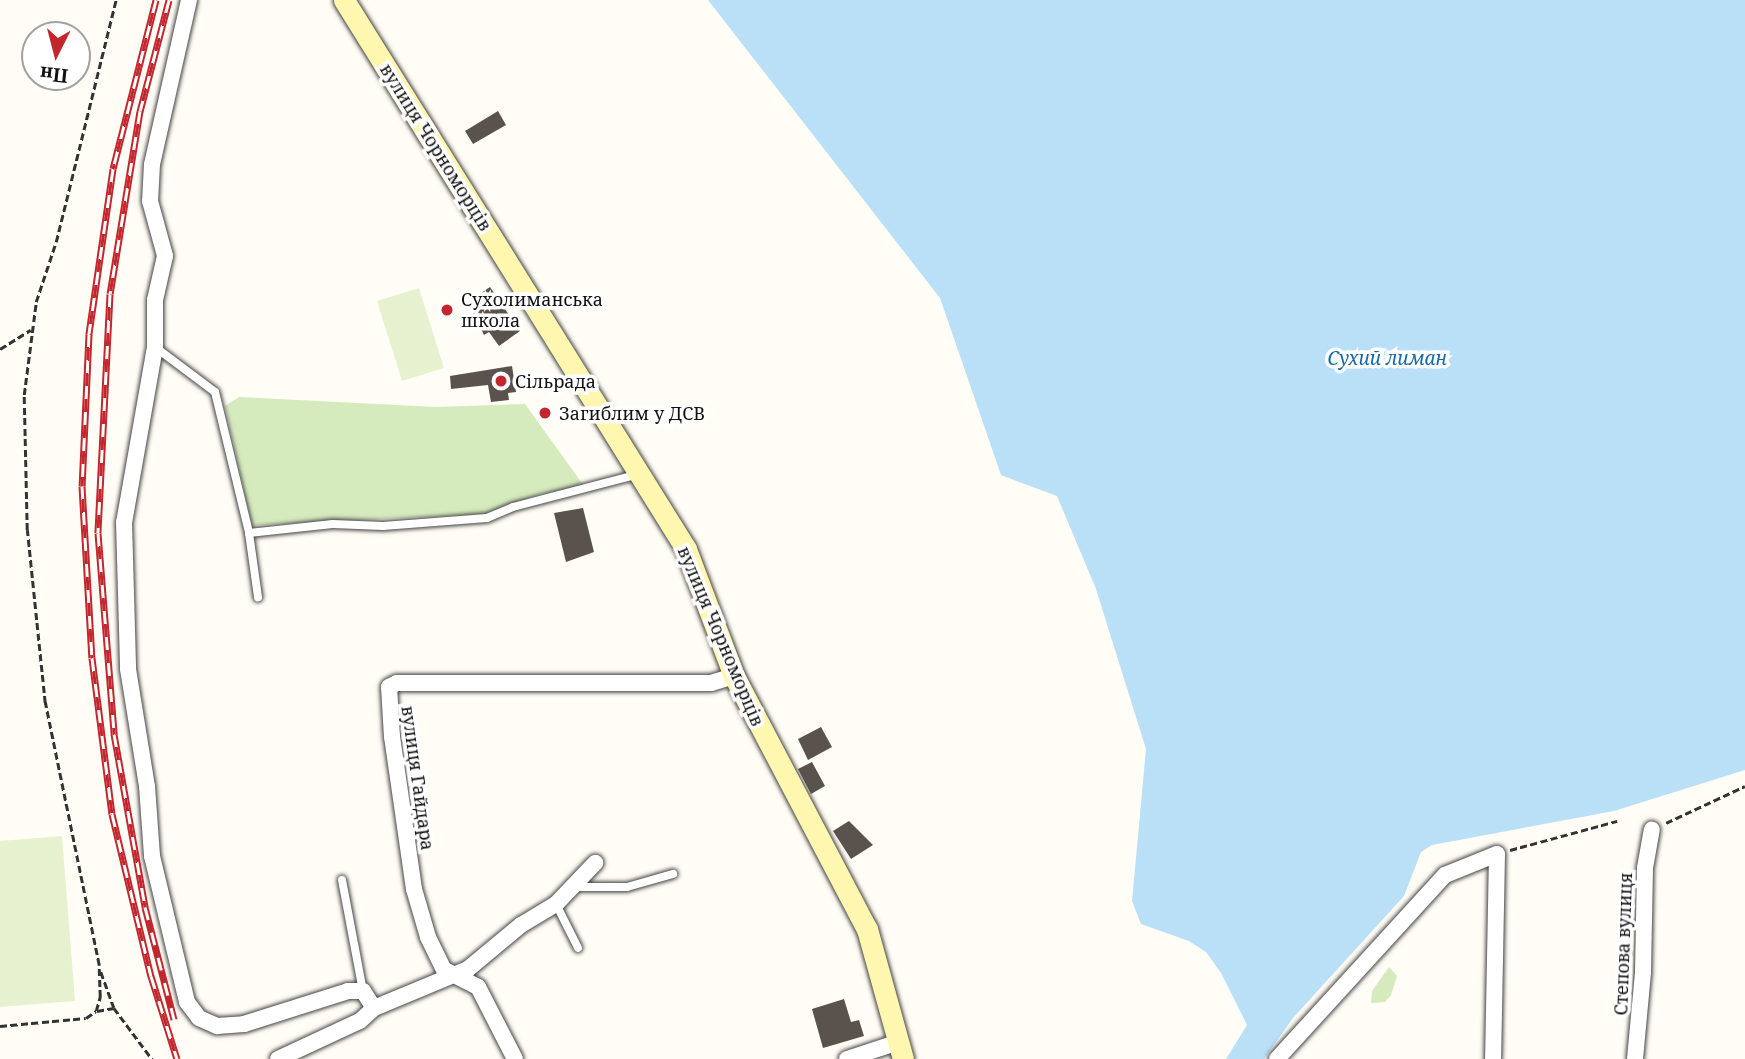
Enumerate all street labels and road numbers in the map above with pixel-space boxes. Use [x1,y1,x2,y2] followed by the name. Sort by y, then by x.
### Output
[376,59,496,235] street label: вулиця Чорноморців
[673,543,769,729] street label: вулиця Чорноморців
[397,704,439,852] street label: вулиця Гайдара
[1610,872,1636,1016] street label: Степова вулиця

